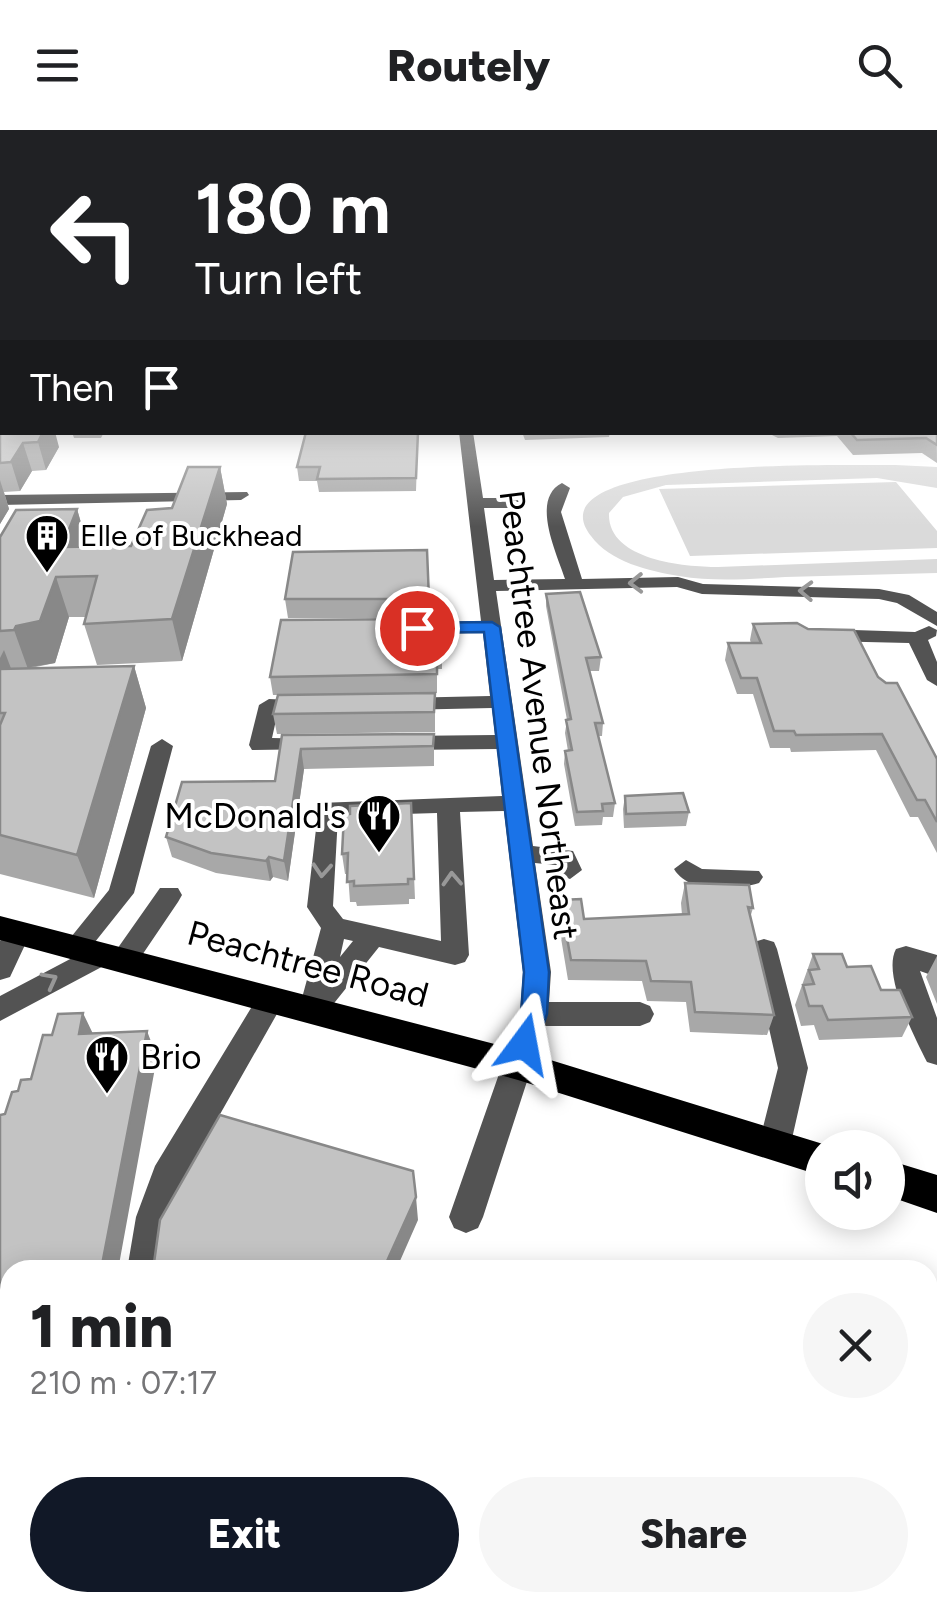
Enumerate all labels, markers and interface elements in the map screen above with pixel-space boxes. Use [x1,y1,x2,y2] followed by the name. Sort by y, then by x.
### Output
[30,38,85,93] icon: menu
[387,38,550,92] text: Routely
[852,38,907,93] icon: search
[195,166,390,251] text: 180 m
[30,170,160,300] icon: left
[195,251,362,305] text: Turn left
[134,360,189,415] icon: arrive
[30,365,114,411] text: Then
[491,488,587,942] street label: Peachtree Avenue Northeast
[24,513,70,574] building icon: Elle of Buckhead
[80,517,302,554] place label: Elle of Buckhead
[627,572,642,594] one-way arrow
[797,581,813,602] one-way arrow
[375,586,460,671] pin
[390,601,445,656] icon: arrive
[356,793,402,854] restaurant icon: McDonald's
[164,795,346,837] place label: McDonald's
[312,862,334,878] one-way arrow
[442,871,463,887] one-way arrow
[183,912,433,1016] street label: Peachtree Road
[39,973,57,993] one-way arrow
[472,992,576,1096] position arrow
[84,1034,130,1095] restaurant icon: Brio
[140,1036,202,1078] place label: Brio
[805,1130,905,1230] map controls
[805,1130,905,1230] button: sound
[30,1290,173,1362] text: 1 min
[803,1293,908,1398] button: close
[30,1364,217,1402] text: 210 m · 07:17
[30,1477,459,1592] button: Exit
[479,1477,908,1592] button: Share

